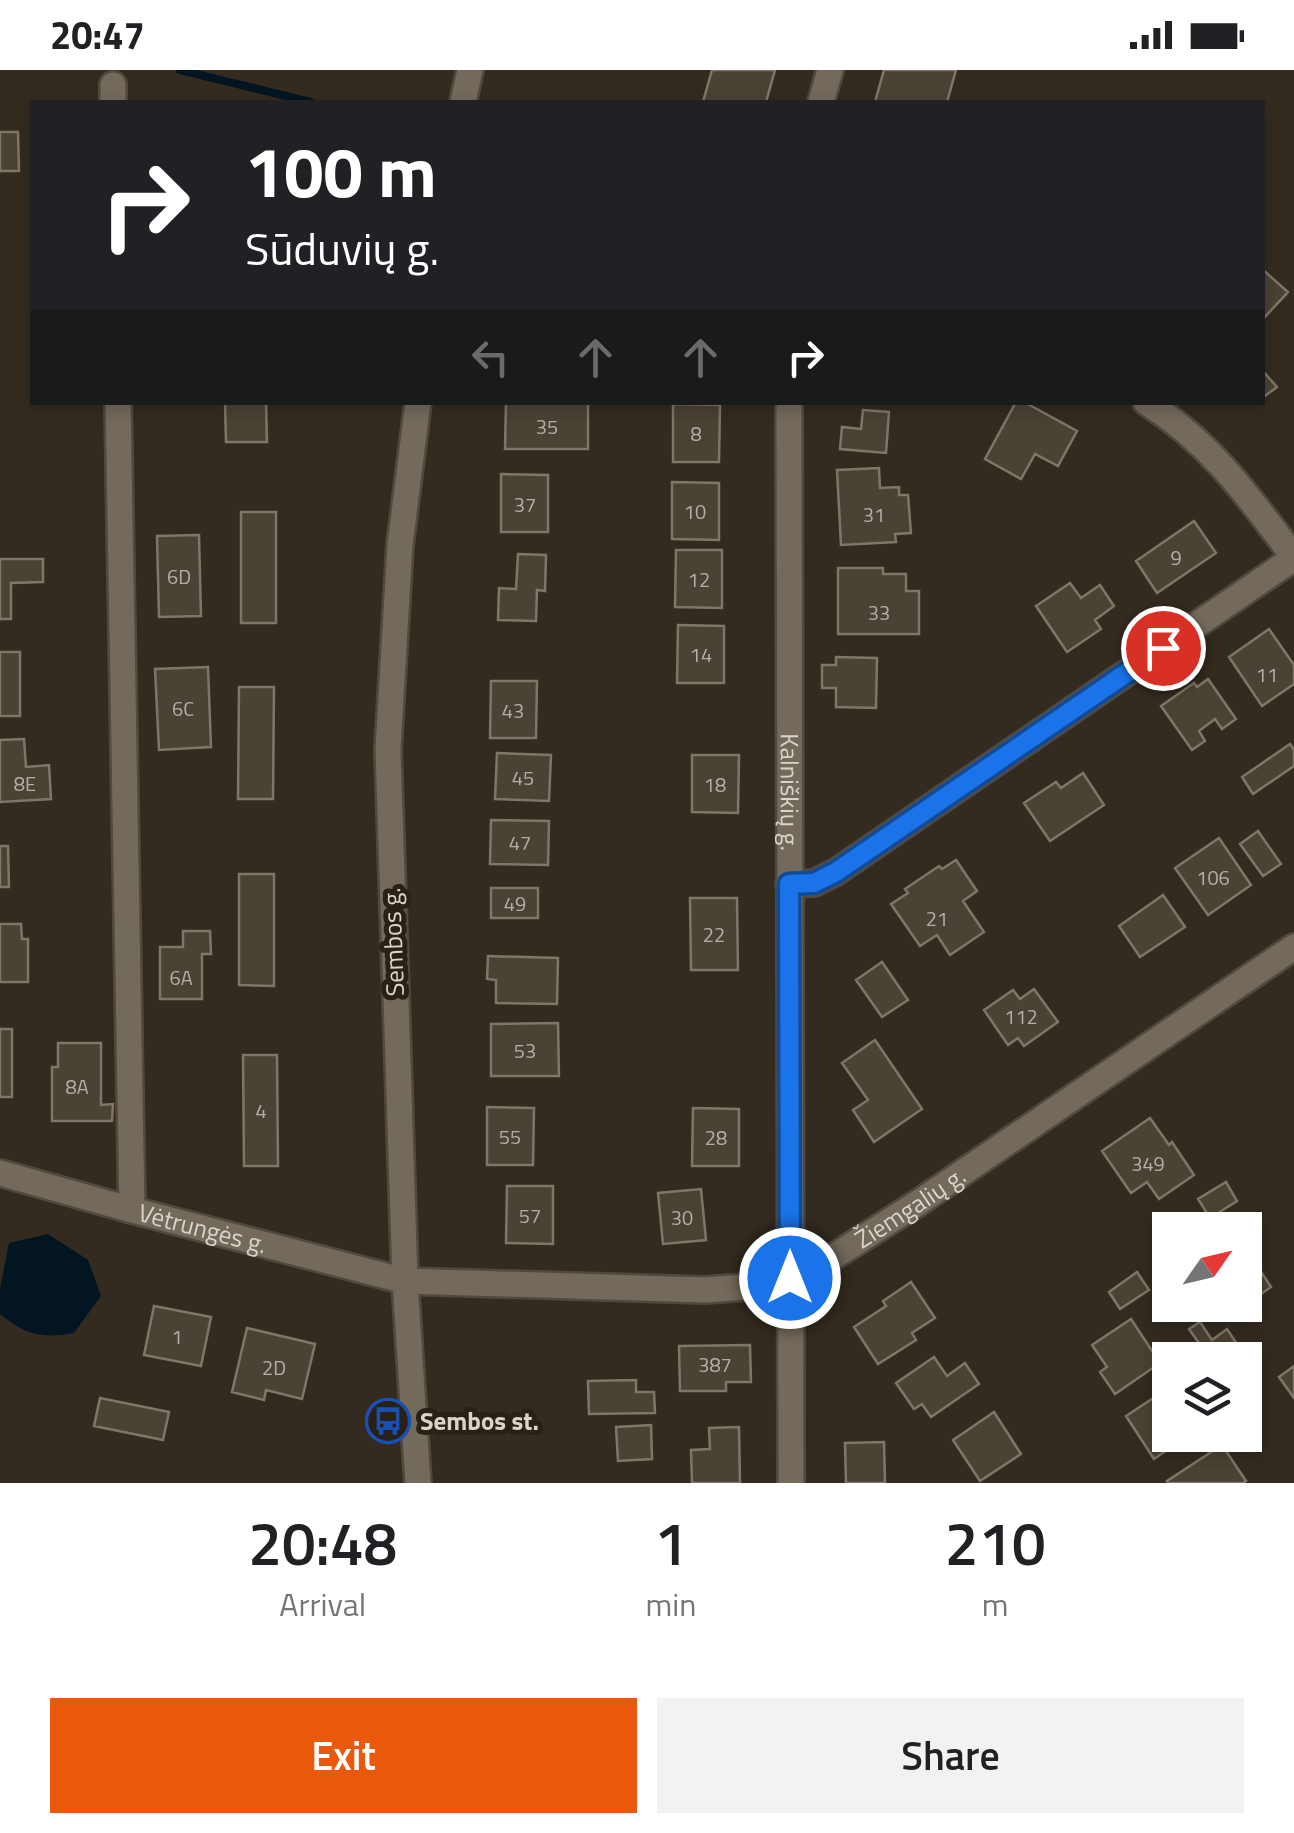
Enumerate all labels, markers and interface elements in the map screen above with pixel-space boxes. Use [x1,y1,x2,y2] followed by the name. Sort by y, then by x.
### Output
[50,6,145,64] text: 20:47
[245,118,437,224] text: 100 m
[80,140,210,270] icon: right
[245,214,439,282] text: Sūduvių g.
[463,330,518,385] icon: left
[568,330,623,385] icon: ahead
[673,330,728,385] icon: ahead
[778,330,833,385] icon: right
[536,411,558,442] house number: 35
[690,418,702,449] house number: 8
[514,489,536,520] house number: 37
[684,496,706,527] house number: 10
[863,499,885,530] house number: 31
[1170,542,1182,573] house number: 9
[167,561,191,592] house number: 6D
[688,564,710,595] house number: 12
[868,597,890,628] house number: 33
[1121,606,1206,691] pin
[1136,621,1191,676] icon: arrive
[690,639,712,670] house number: 14
[1256,659,1278,690] house number: 11
[172,693,194,724] house number: 6C
[502,695,524,726] house number: 43
[771,733,809,851] street label: Kalniškių g.
[512,762,534,793] house number: 45
[14,768,36,799] house number: 8E
[704,769,726,800] house number: 18
[509,827,531,858] house number: 47
[1196,862,1230,893] house number: 106
[372,887,414,997] street label: Sembos g.
[504,888,526,919] house number: 49
[926,903,948,934] house number: 21
[703,919,725,950] house number: 22
[169,962,193,993] house number: 6A
[1004,1001,1038,1032] house number: 112
[514,1035,536,1066] house number: 53
[65,1071,89,1102] house number: 8A
[255,1095,267,1126] house number: 4
[499,1121,521,1152] house number: 55
[705,1122,727,1153] house number: 28
[1131,1148,1165,1179] house number: 349
[847,1157,973,1258] street label: Žiemgalių g.
[134,1193,271,1263] street label: Vėtrungės g.
[519,1200,541,1231] house number: 57
[671,1202,693,1233] house number: 30
[1152,1212,1262,1322] north arrow
[1152,1212,1262,1452] map controls
[738,1226,842,1330] position arrow
[171,1321,183,1352] house number: 1
[1152,1342,1262,1452] button: layers
[698,1349,732,1380] house number: 387
[262,1352,286,1383] house number: 2D
[365,1398,411,1444] bus stop icon: Sembos st.
[420,1402,539,1440] place label: Sembos st.
[248,1497,397,1588] text: 20:48
[654,1497,688,1588] text: 1
[945,1497,1046,1588] text: 210
[279,1580,366,1628] text: Arrival
[645,1580,696,1628] text: min
[982,1580,1009,1628] text: m
[50,1698,637,1813] button: Exit
[657,1698,1244,1813] button: Share

